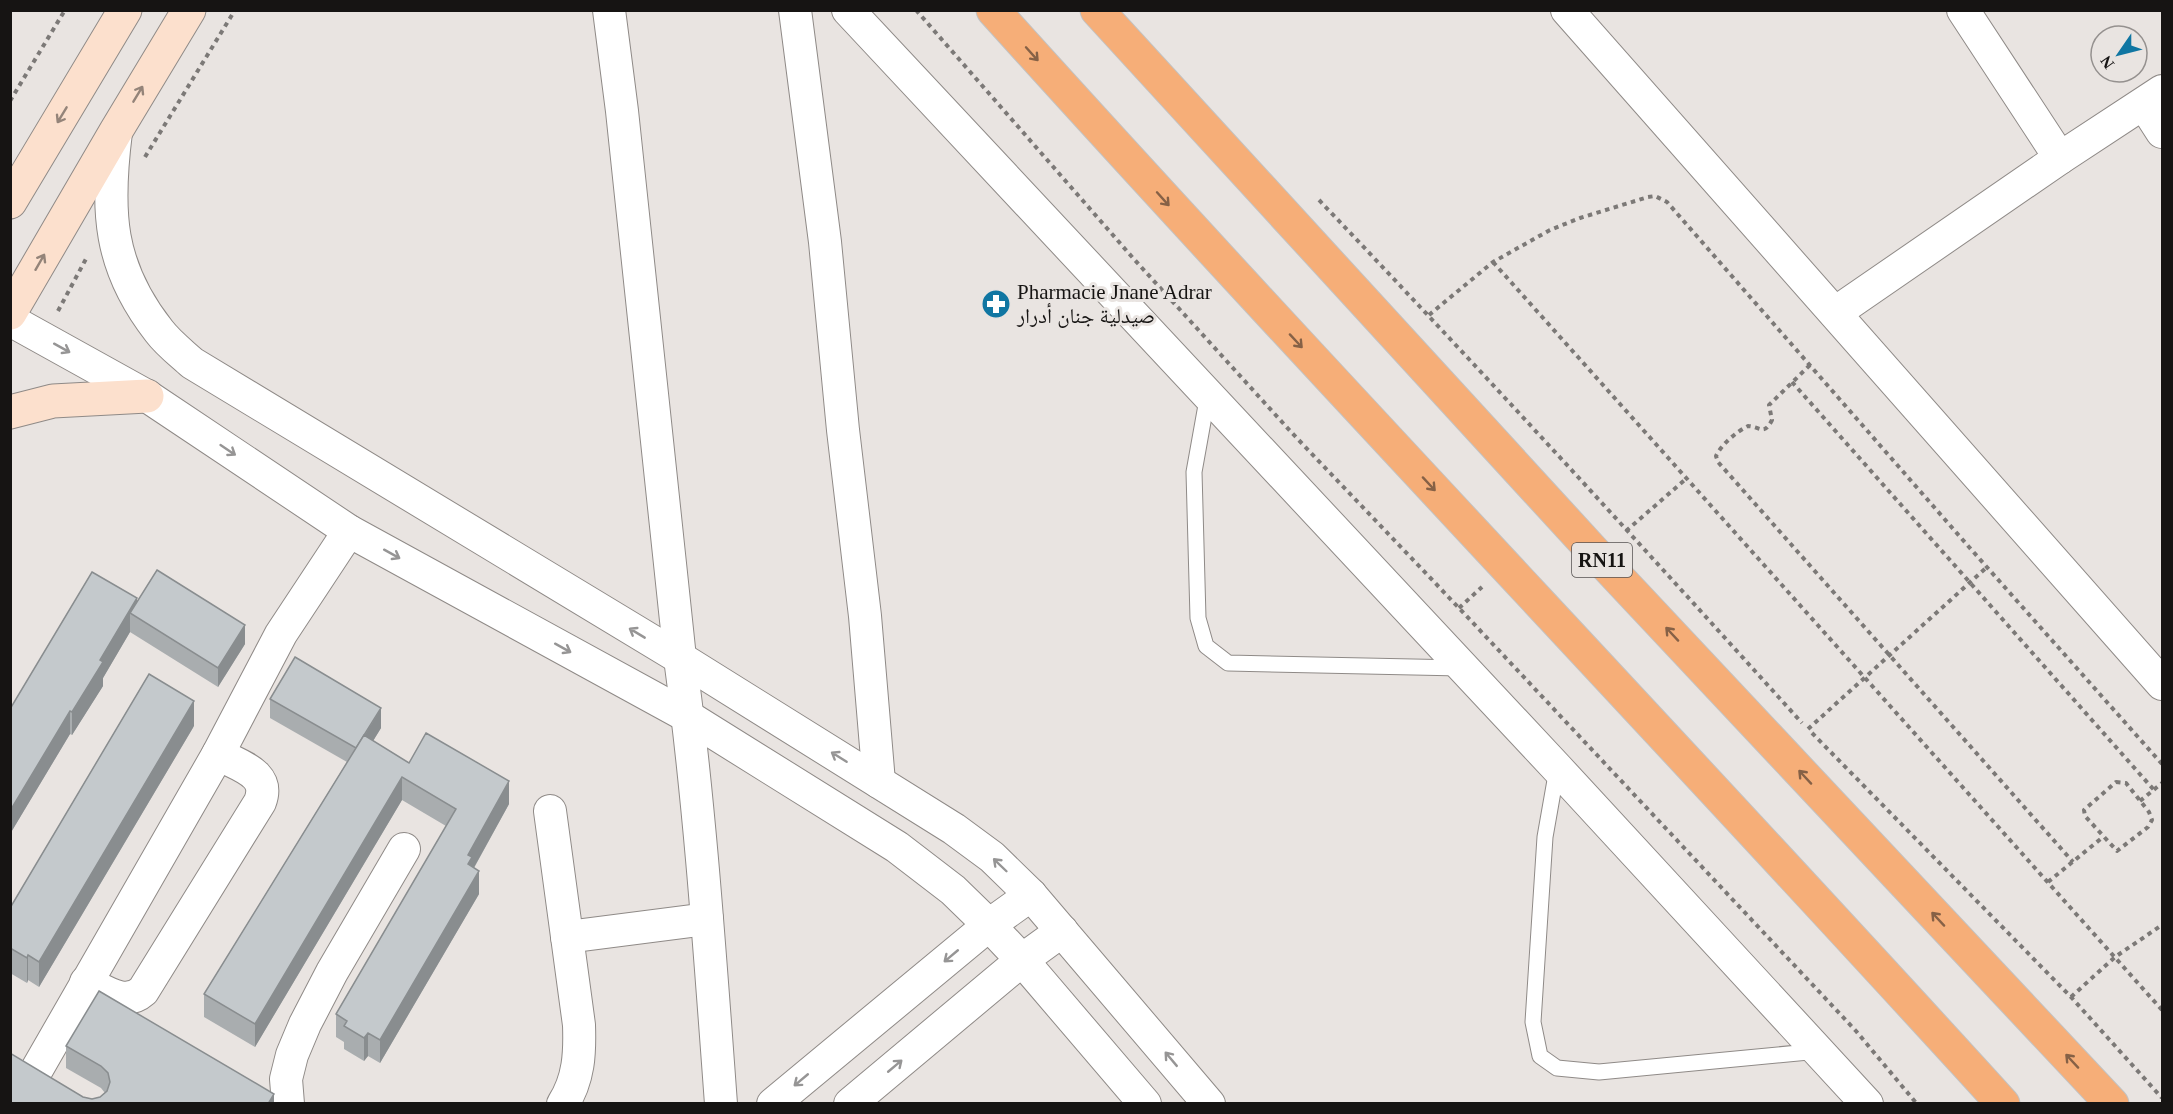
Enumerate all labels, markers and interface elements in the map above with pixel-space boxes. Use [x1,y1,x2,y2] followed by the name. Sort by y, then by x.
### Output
[2089,24,2149,84] north arrow
[1025,46,1039,61] one-way arrow
[2097,52,2117,72] text: N
[133,86,145,103] one-way arrow
[56,106,68,123] one-way arrow
[1156,191,1170,206] one-way arrow
[34,254,46,271] one-way arrow
[1016,280,1212,328] place label: Pharmacie Jnane Adrar صيدلية جنان أدرار
[980,288,1012,320] pharmacy icon: Pharmacie Jnane Adrar صيدلية جنان أدرار
[1289,334,1303,349] one-way arrow
[53,343,70,355] one-way arrow
[219,444,236,456] one-way arrow
[1422,476,1436,491] one-way arrow
[1572,543,1632,577] road number: RN11
[383,549,401,560] one-way arrow
[629,626,646,638] one-way arrow
[1664,627,1679,642] one-way arrow
[554,643,572,654] one-way arrow
[831,750,848,762] one-way arrow
[1798,770,1812,785] one-way arrow
[993,858,1008,873] one-way arrow
[1931,912,1945,927] one-way arrow
[944,949,959,963] one-way arrow
[1164,1052,1178,1067] one-way arrow
[2065,1053,2079,1068] one-way arrow
[887,1059,902,1073] one-way arrow
[794,1073,809,1087] one-way arrow

